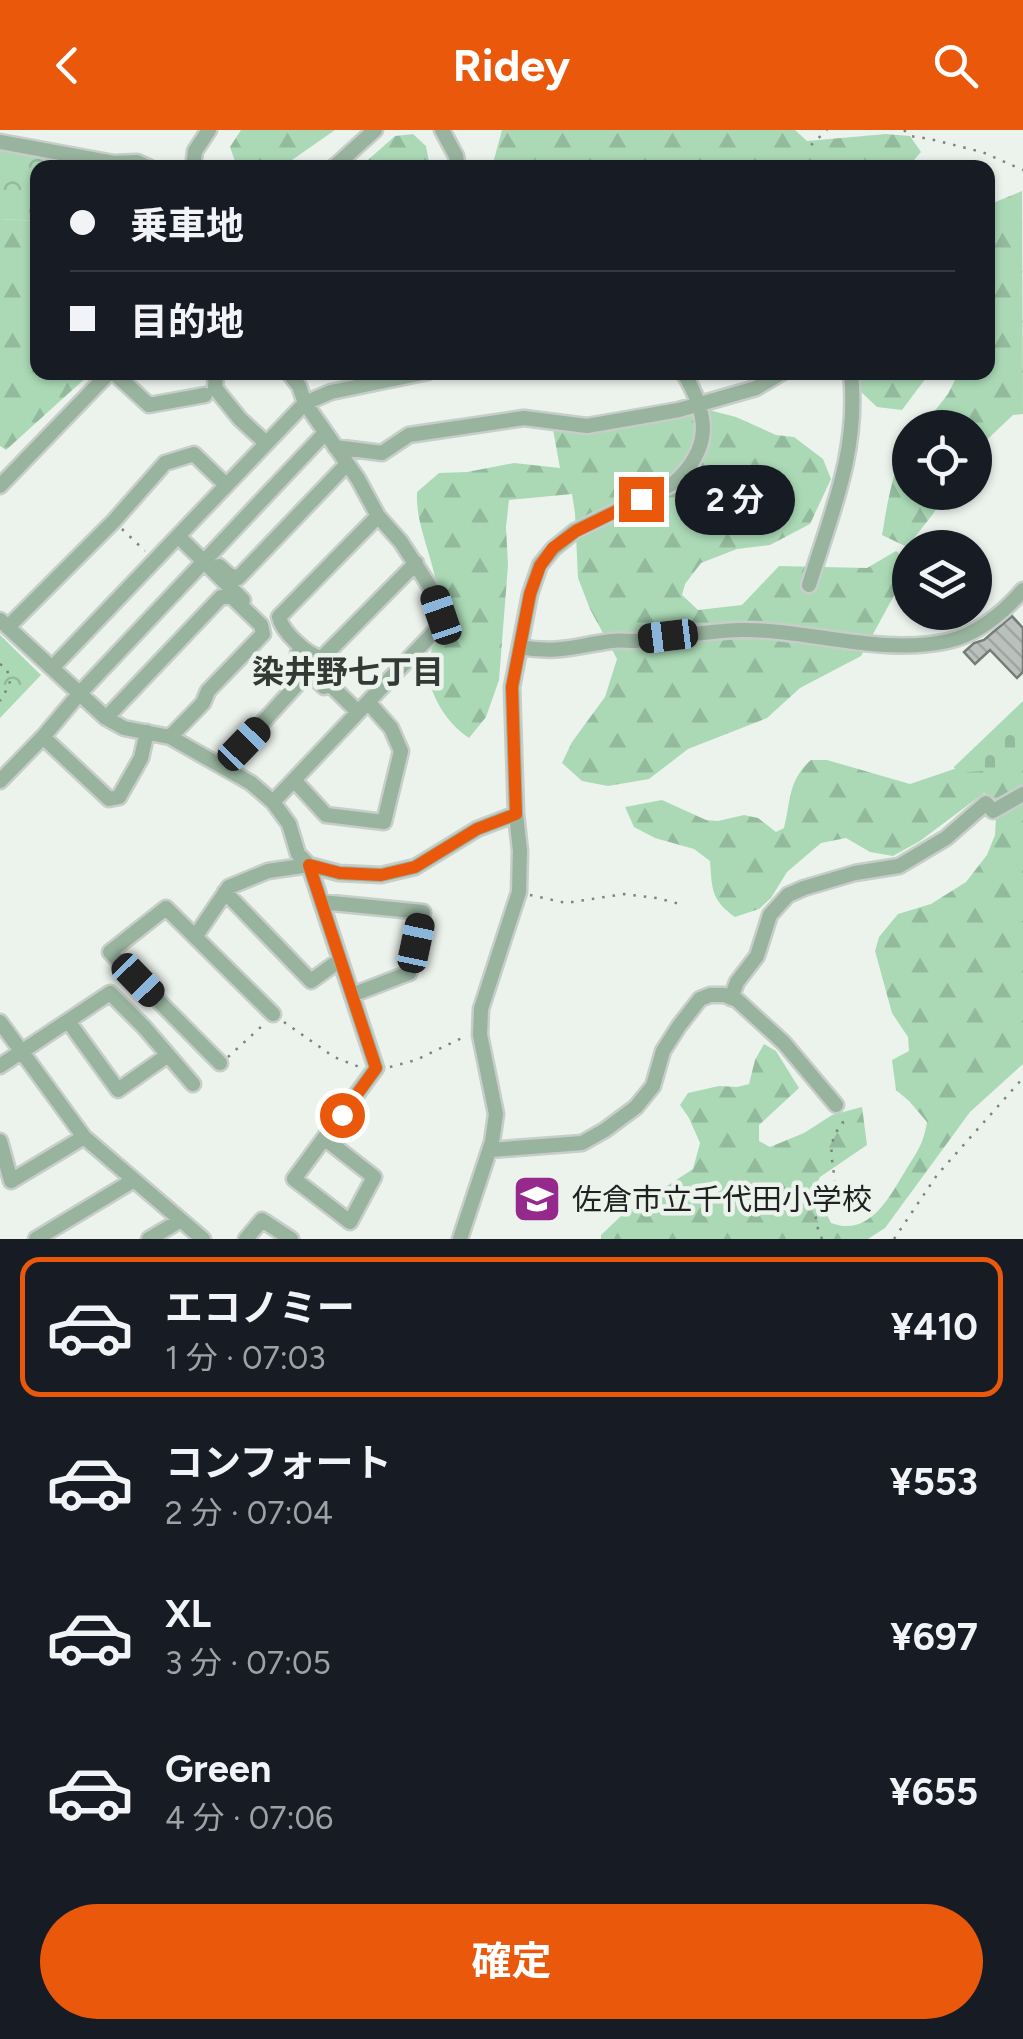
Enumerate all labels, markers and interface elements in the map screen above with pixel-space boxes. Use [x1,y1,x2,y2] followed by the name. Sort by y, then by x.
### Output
[40,38,95,93] icon: back
[453,38,570,92] text: Ridey
[928,38,983,93] icon: search
[130,203,244,249] text: 乗車地
[130,299,244,345] text: 目的地
[892,410,992,630] map controls
[892,410,992,510] button: locate
[676,464,796,534] callout: 2 分
[619,477,664,522] route end
[706,481,764,519] text: 2 分
[892,530,992,630] button: layers
[417,582,465,648] car
[636,617,700,655] car
[252,653,444,691] district label: 染井野七丁目
[212,712,276,776] car
[395,911,437,975] car
[106,948,170,1012] car
[320,1093,365,1138] route start
[511,1173,563,1225] school or university icon: 佐倉市立千代田小学校
[572,1181,872,1218] place label: 佐倉市立千代田小学校
[45,1282,135,1372] icon: car
[165,1285,355,1331] text: エコノミー
[891,1304,978,1350] text: ¥410
[165,1339,326,1377] text: 1 分 · 07:03
[45,1437,135,1527] icon: car
[165,1440,392,1486] text: コンフォート
[890,1459,978,1505] text: ¥553
[165,1494,333,1532] text: 2 分 · 07:04
[165,1591,211,1637] text: XL
[45,1592,135,1682] icon: car
[890,1614,978,1660] text: ¥697
[165,1644,331,1682] text: 3 分 · 07:05
[165,1746,271,1792] text: Green
[45,1747,135,1837] icon: car
[889,1769,978,1815] text: ¥655
[165,1799,333,1837] text: 4 分 · 07:06
[40,1904,983,2019] button: 確定

